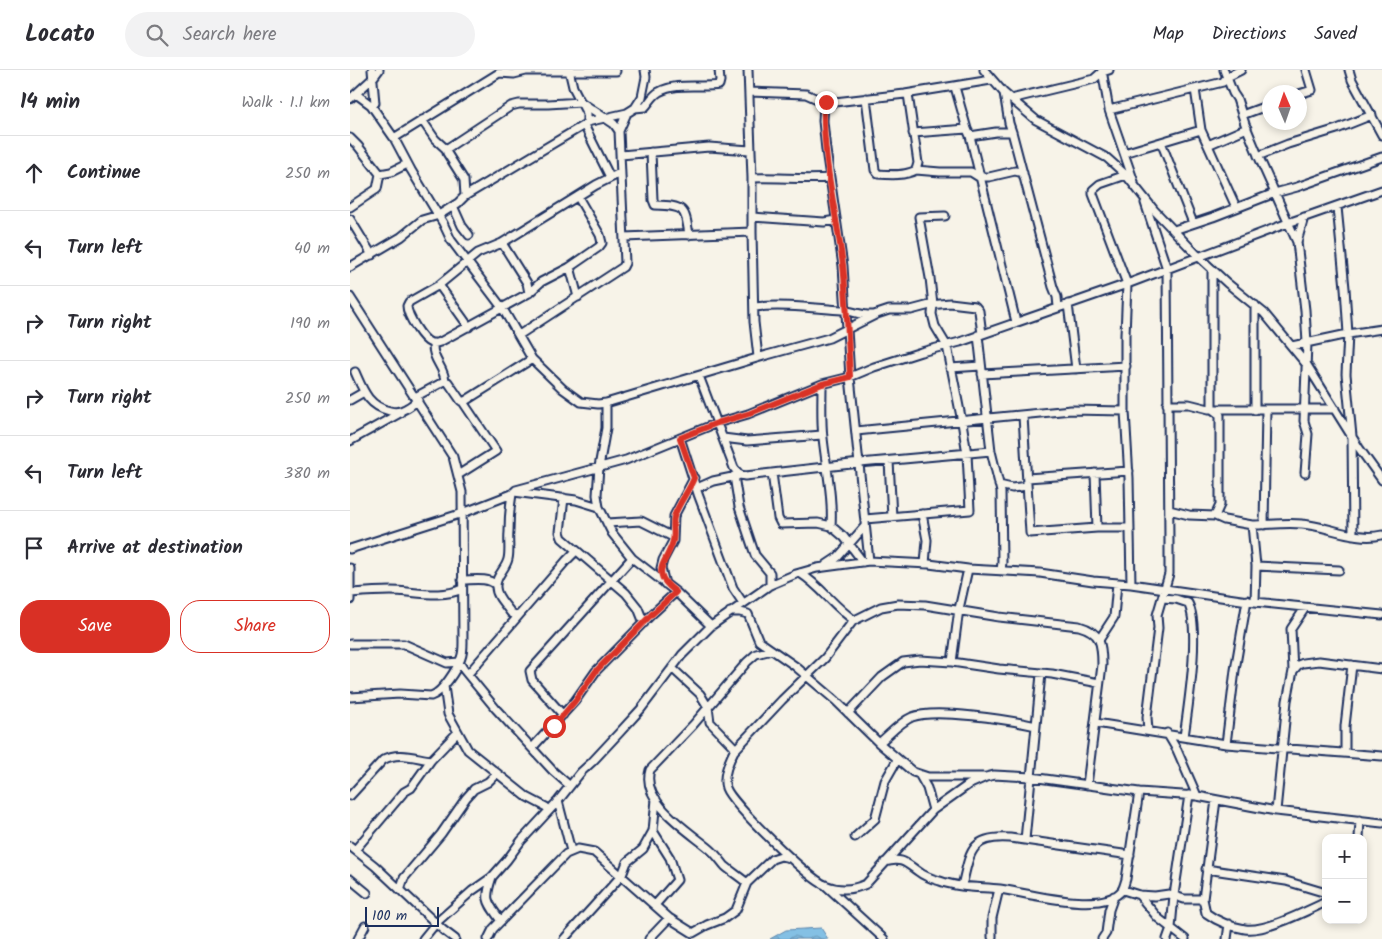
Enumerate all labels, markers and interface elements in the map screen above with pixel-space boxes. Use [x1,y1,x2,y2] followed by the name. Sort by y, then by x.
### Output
[125,12,475,57] search box
[25,15,95,54] text: Locato
[183,20,276,50] text: Search here
[1152,20,1184,49] text: Map
[1212,20,1286,49] text: Directions
[1314,20,1357,49] text: Saved
[143,21,171,49] icon: search
[1262,85,1307,130] north arrow
[20,86,80,119] text: 14 min
[241,90,330,115] text: Walk · 1.1 km
[815,91,838,114] route end
[67,158,140,188] text: Continue
[20,159,48,187] icon: ahead
[285,161,330,186] text: 250 m
[67,233,142,263] text: Turn left
[20,234,48,262] icon: left
[294,236,330,261] text: 40 m
[67,308,152,338] text: Turn right
[20,309,48,337] icon: right
[290,311,330,336] text: 190 m
[67,383,152,413] text: Turn right
[20,384,48,412] icon: right
[285,386,330,411] text: 250 m
[67,458,142,488] text: Turn left
[20,459,48,487] icon: left
[284,461,330,486] text: 380 m
[67,533,243,563] text: Arrive at destination
[20,534,48,562] icon: arrive
[20,600,170,653] button: Save
[180,600,330,653] button: Share
[543,715,566,738] route start
[1322,834,1367,924] map controls
[1322,834,1367,879] button: +
[1322,879,1367,924] button: −
[365,904,439,927] scale bar
[372,905,407,927] text: 100 m

